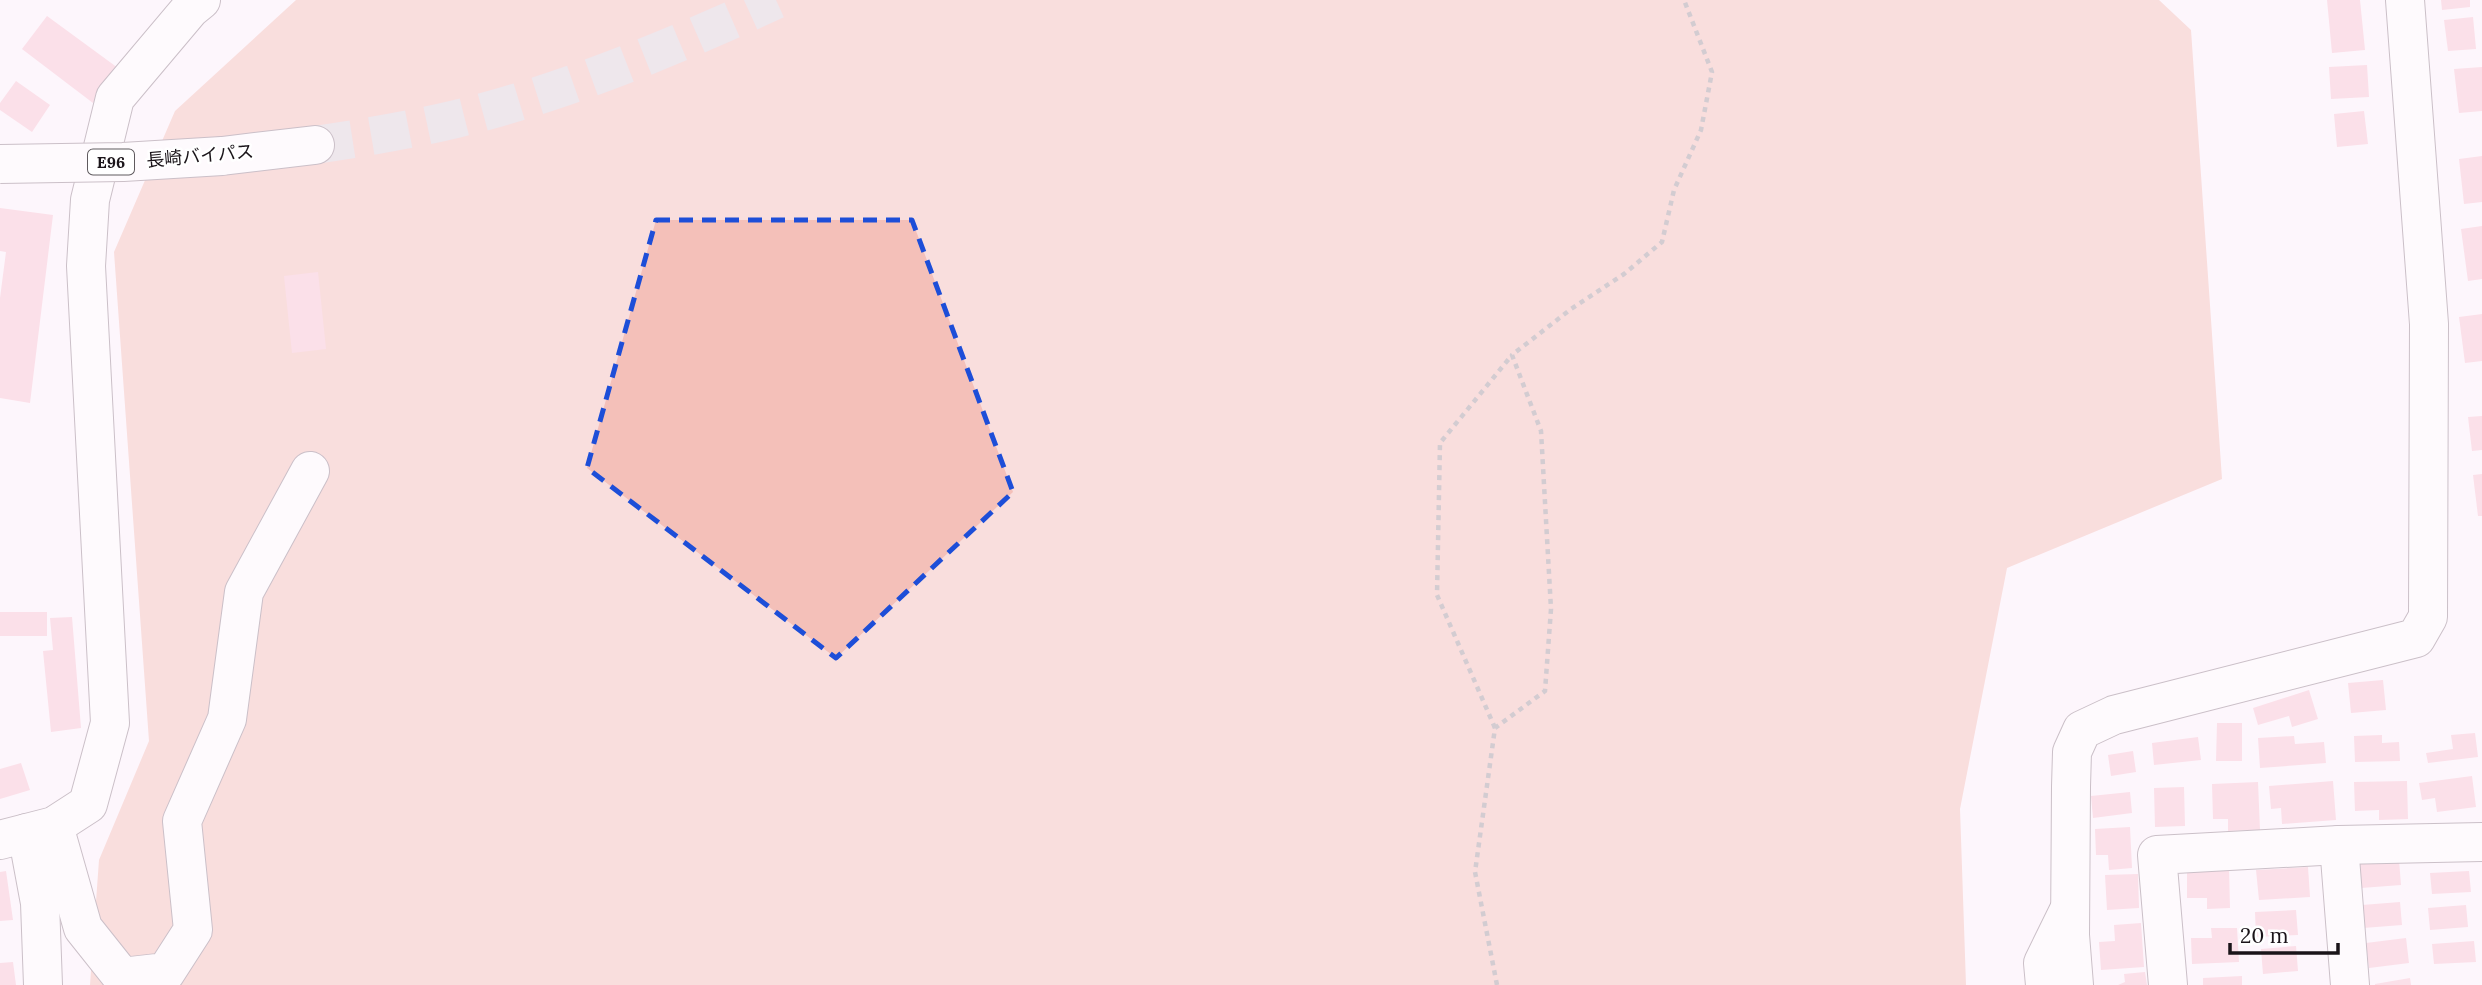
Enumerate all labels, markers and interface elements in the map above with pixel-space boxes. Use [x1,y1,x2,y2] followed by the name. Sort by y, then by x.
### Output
[145,139,255,172] street label: 長崎バイパス
[88,150,134,174] road number: E96
[2230,912,2338,956] scale bar
[2240,922,2289,949] text: 20 m

